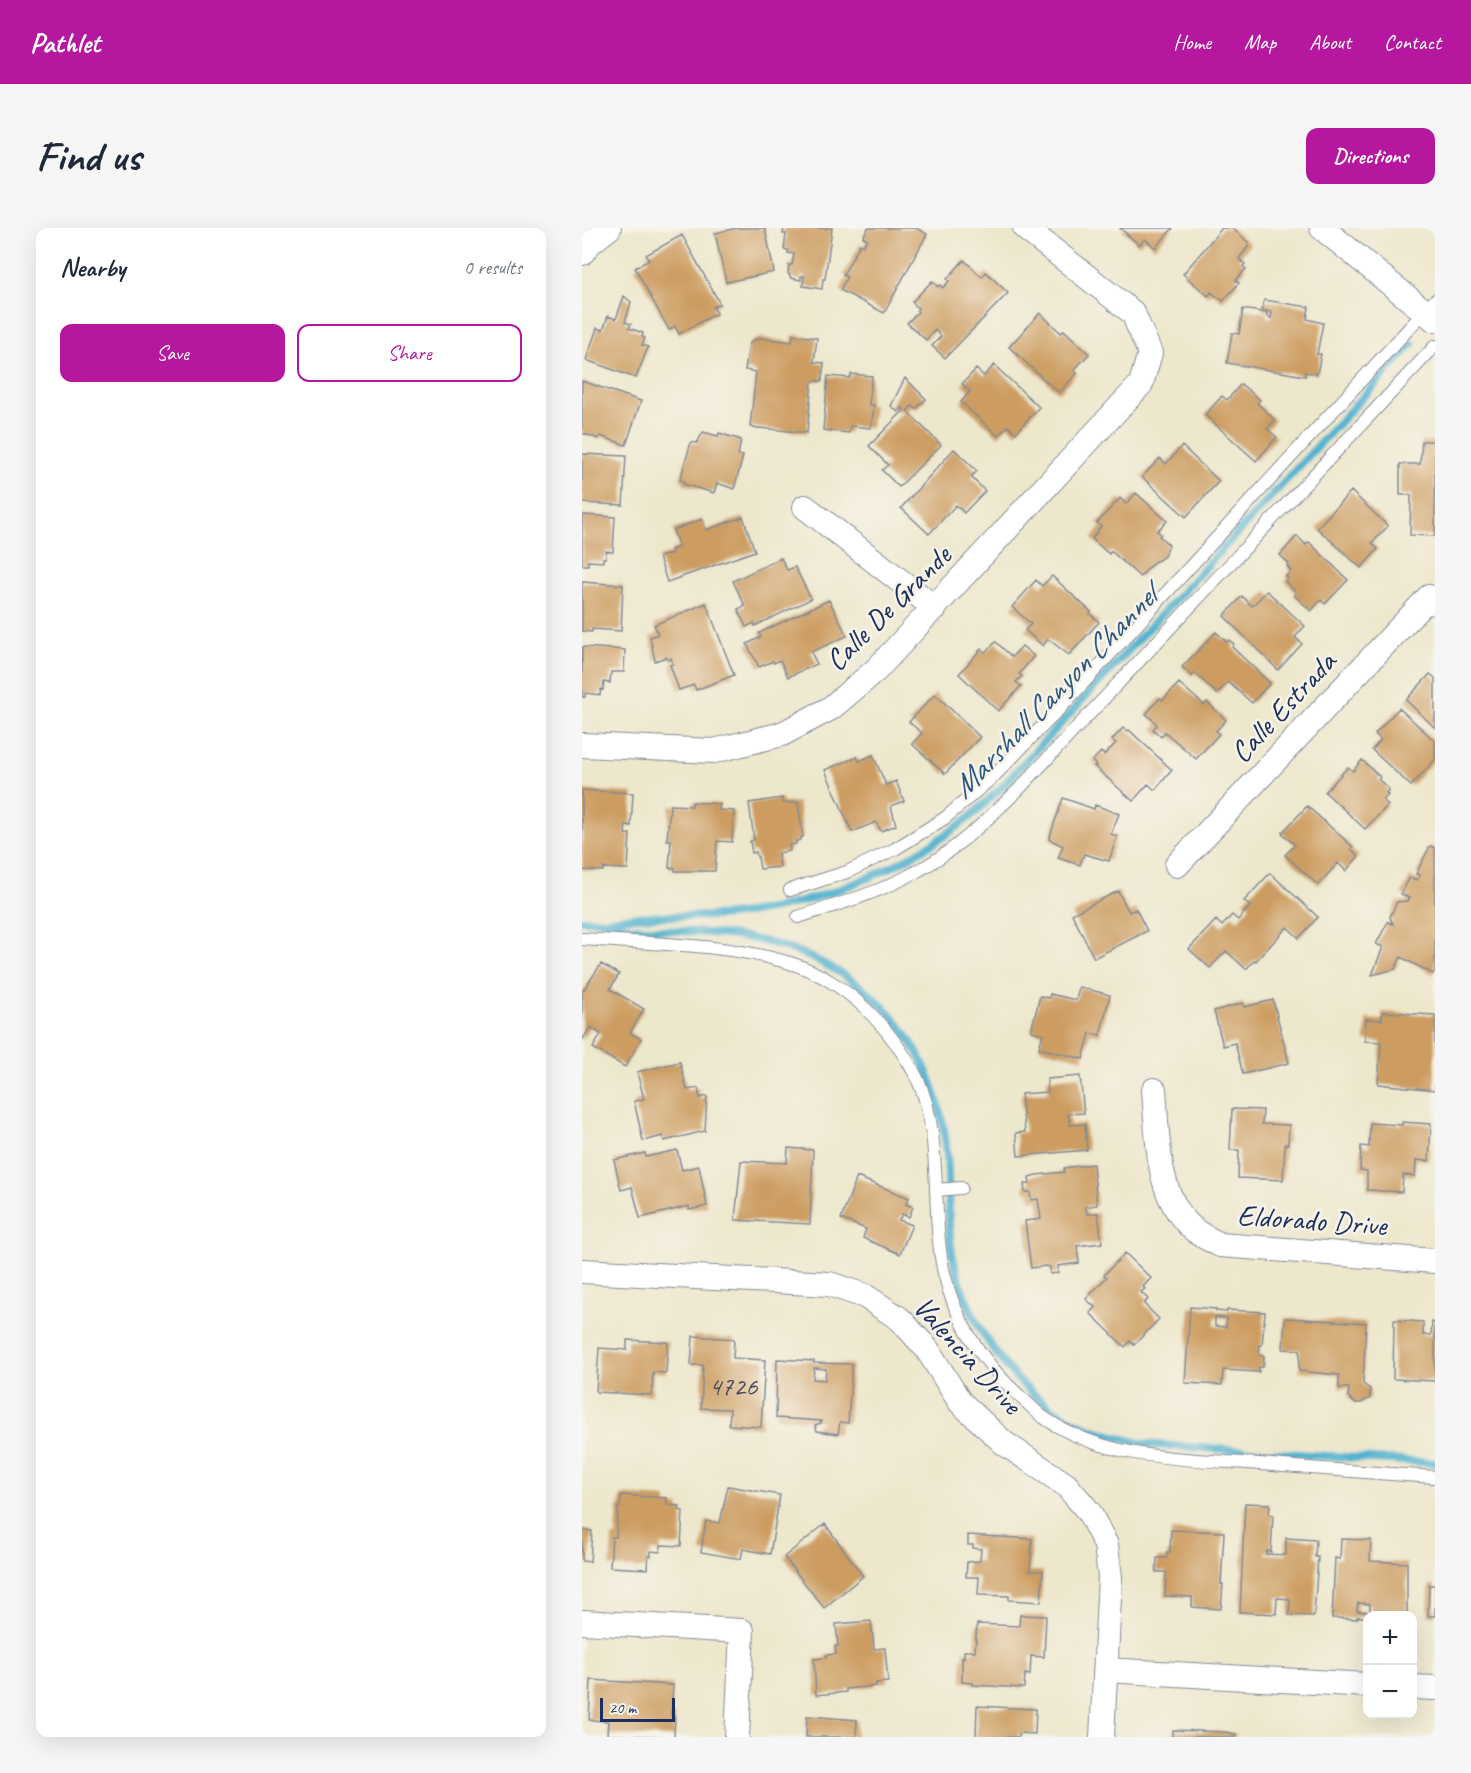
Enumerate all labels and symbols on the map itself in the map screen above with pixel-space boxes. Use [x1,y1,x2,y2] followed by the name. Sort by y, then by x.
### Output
[817,536,960,679] street label: Calle De Grande
[942,570,1173,807] water label: Marshall Canyon Channel
[1222,642,1345,771] street label: Calle Estrada
[1236,1196,1390,1244] street label: Eldorado Drive
[905,1288,1032,1423] street label: Valencia Drive
[709,1369,758,1403] house number: 4726
[600,1695,675,1722] scale bar

